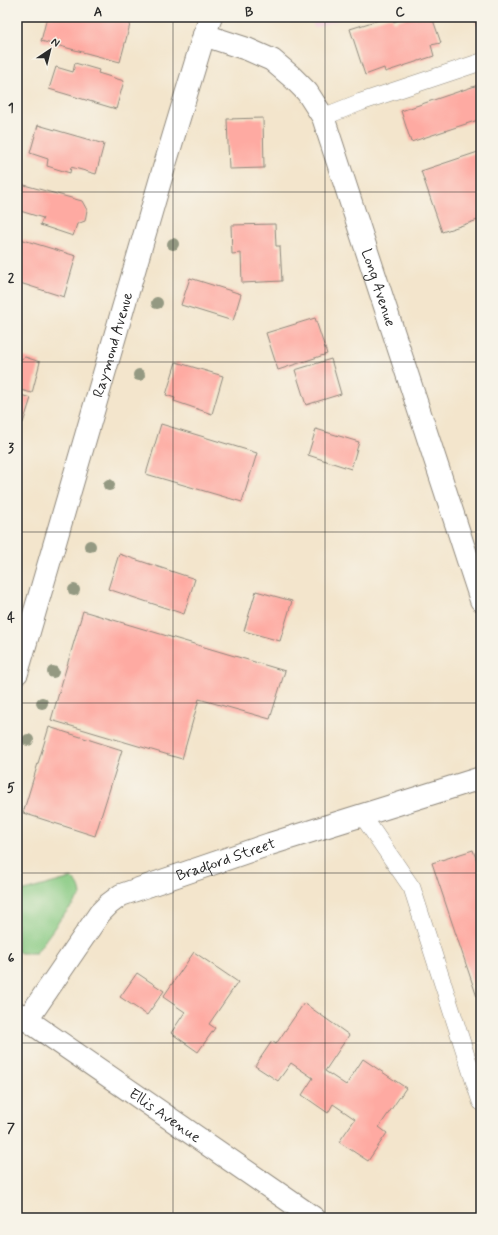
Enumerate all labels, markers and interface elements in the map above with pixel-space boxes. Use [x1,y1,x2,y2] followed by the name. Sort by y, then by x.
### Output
[94,4,102,21] text: A
[245,4,254,21] text: B
[395,4,405,21] text: C
[30,30,70,70] north arrow
[48,35,62,50] text: N
[8,100,14,117] text: 1
[356,246,400,329] street label: Long Avenue
[8,270,15,287] text: 2
[89,290,138,400] street label: Raymond Avenue
[8,440,14,457] text: 3
[7,610,15,627] text: 4
[7,780,15,797] text: 5
[174,834,278,886] street label: Bradford Street
[8,950,15,967] text: 6
[125,1084,205,1148] street label: Ellis Avenue
[7,1120,15,1137] text: 7

